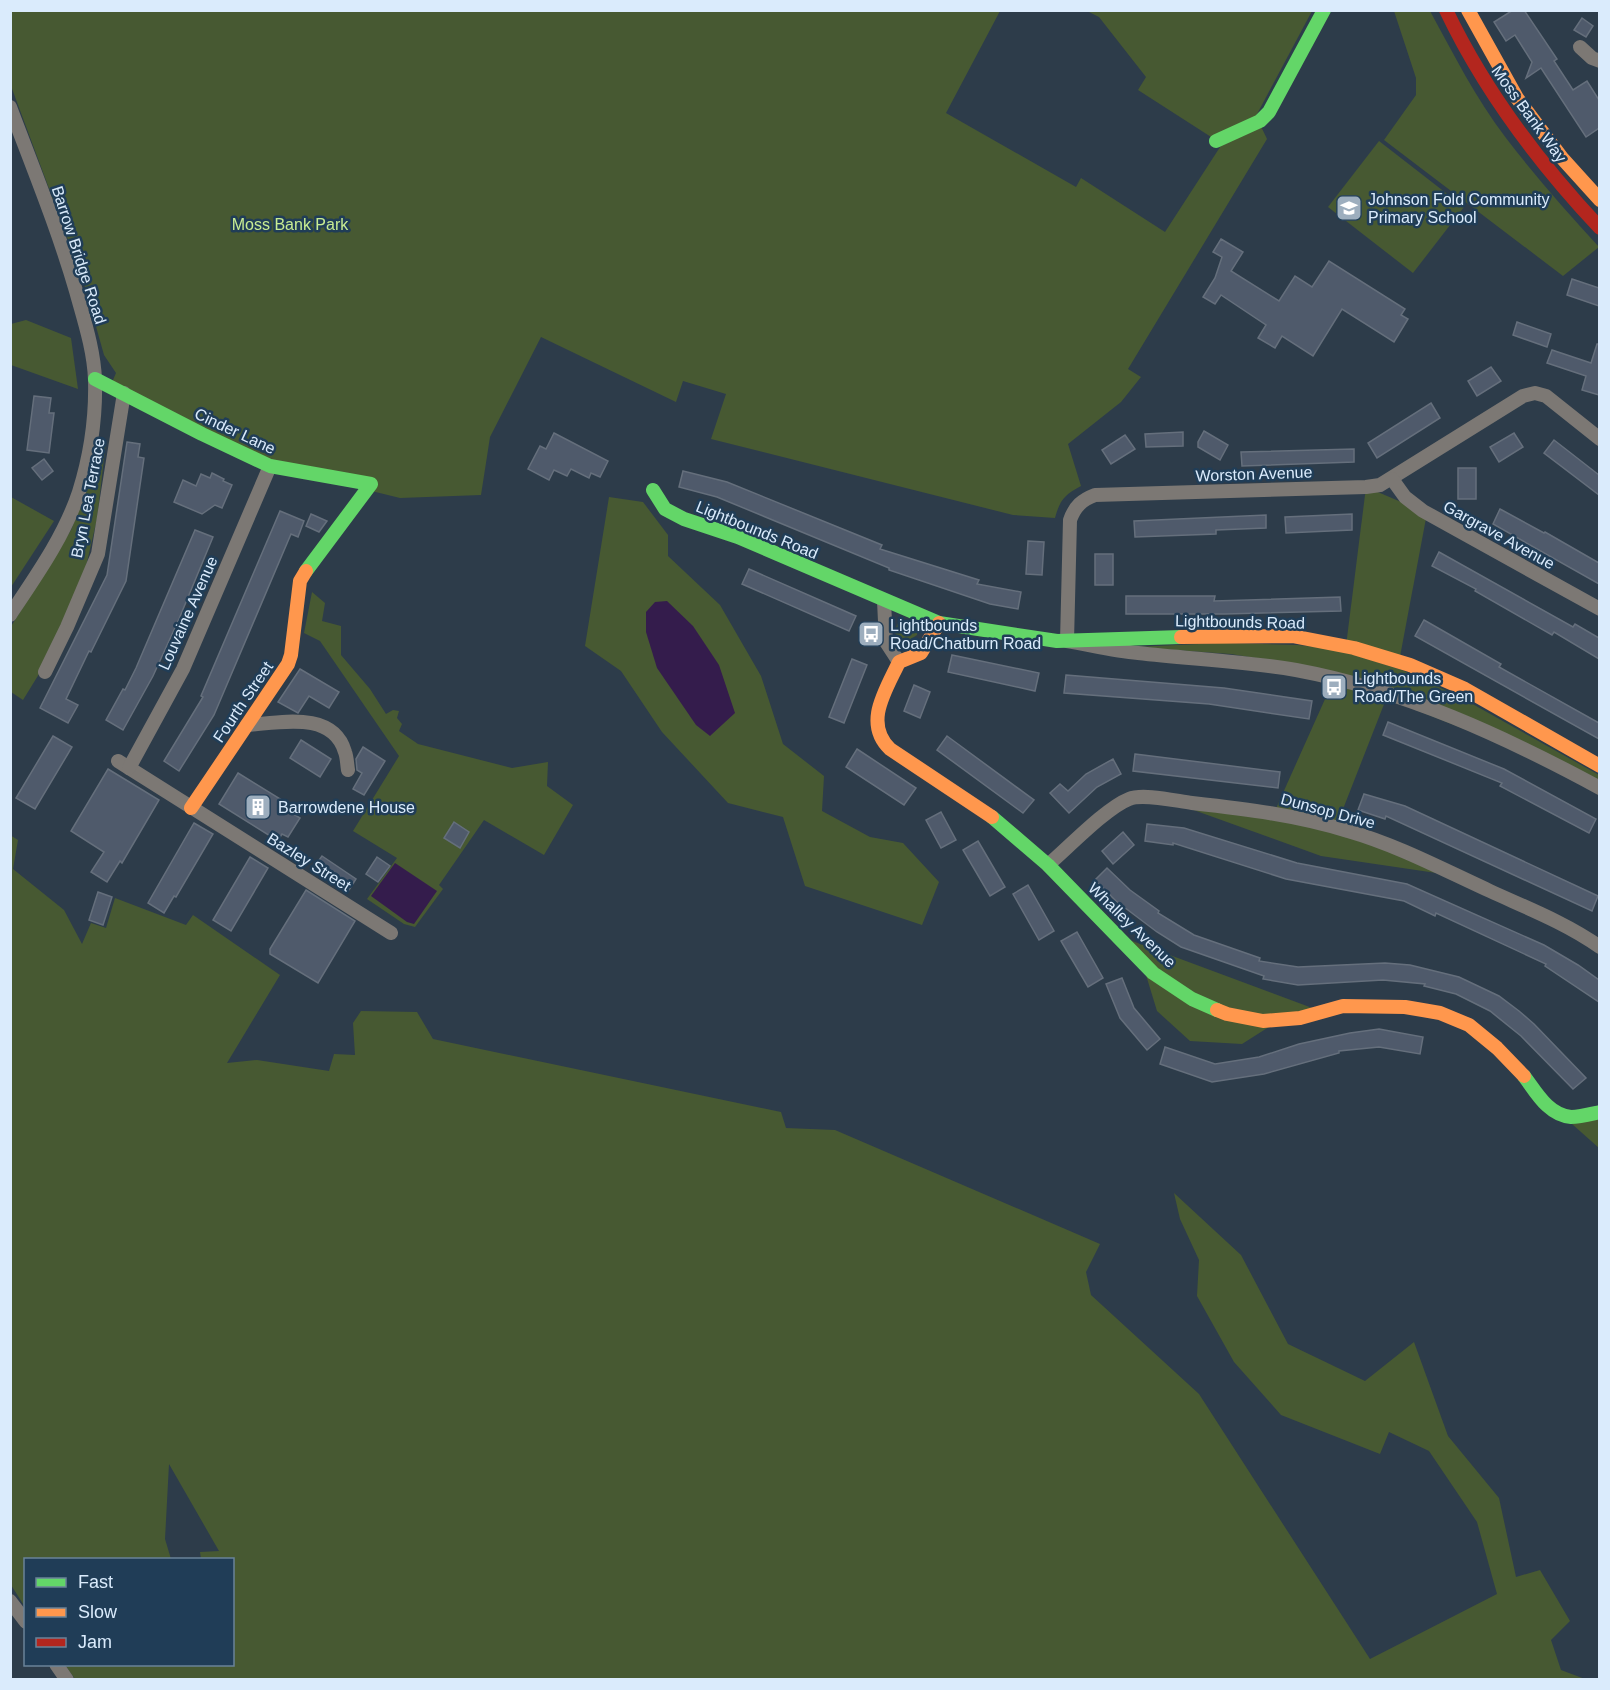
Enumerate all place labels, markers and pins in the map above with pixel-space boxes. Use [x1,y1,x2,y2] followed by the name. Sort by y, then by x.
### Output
[1368,191,1549,226] place label: Johnson Fold Community Primary School
[1334,193,1364,223] school or university icon: Johnson Fold Community Primary School
[890,617,1041,652] place label: Lightbounds Road/Chatburn Road
[856,619,886,649] bus stop icon: Lightbounds Road/Chatburn Road
[1354,670,1473,705] place label: Lightbounds Road/The Green
[1319,672,1349,702] bus stop icon: Lightbounds Road/The Green
[243,792,273,822] building icon: Barrowdene House
[278,799,415,816] place label: Barrowdene House

